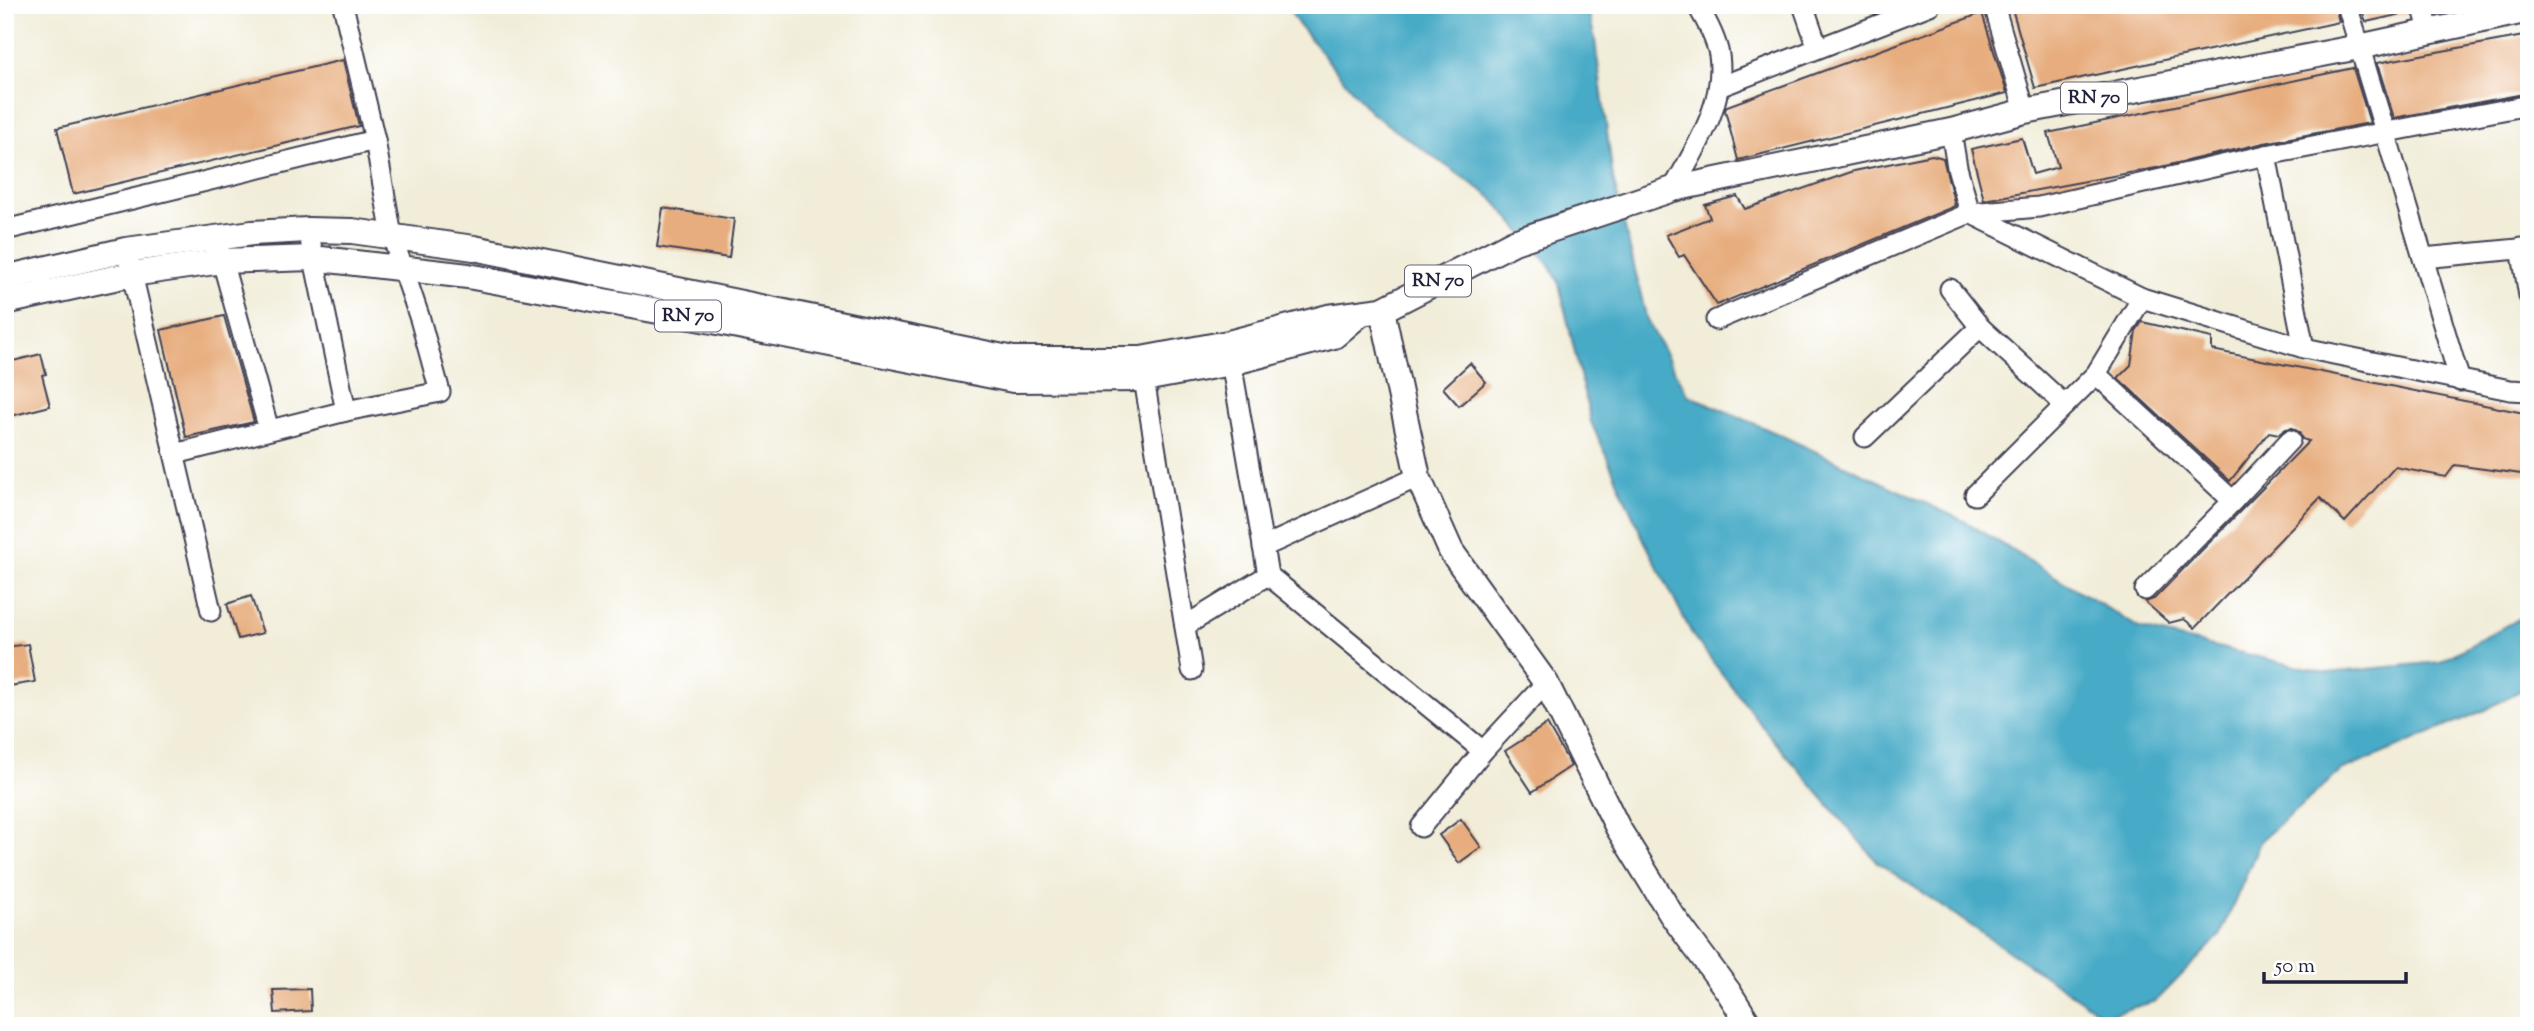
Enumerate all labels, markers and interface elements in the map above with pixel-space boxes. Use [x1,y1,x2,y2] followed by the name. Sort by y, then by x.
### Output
[2061,82,2127,114] road number: RN 70
[1405,266,1471,296] road number: RN 70
[655,300,721,332] road number: RN 70
[2264,940,2406,984] scale bar
[2274,952,2315,982] text: 50 m

